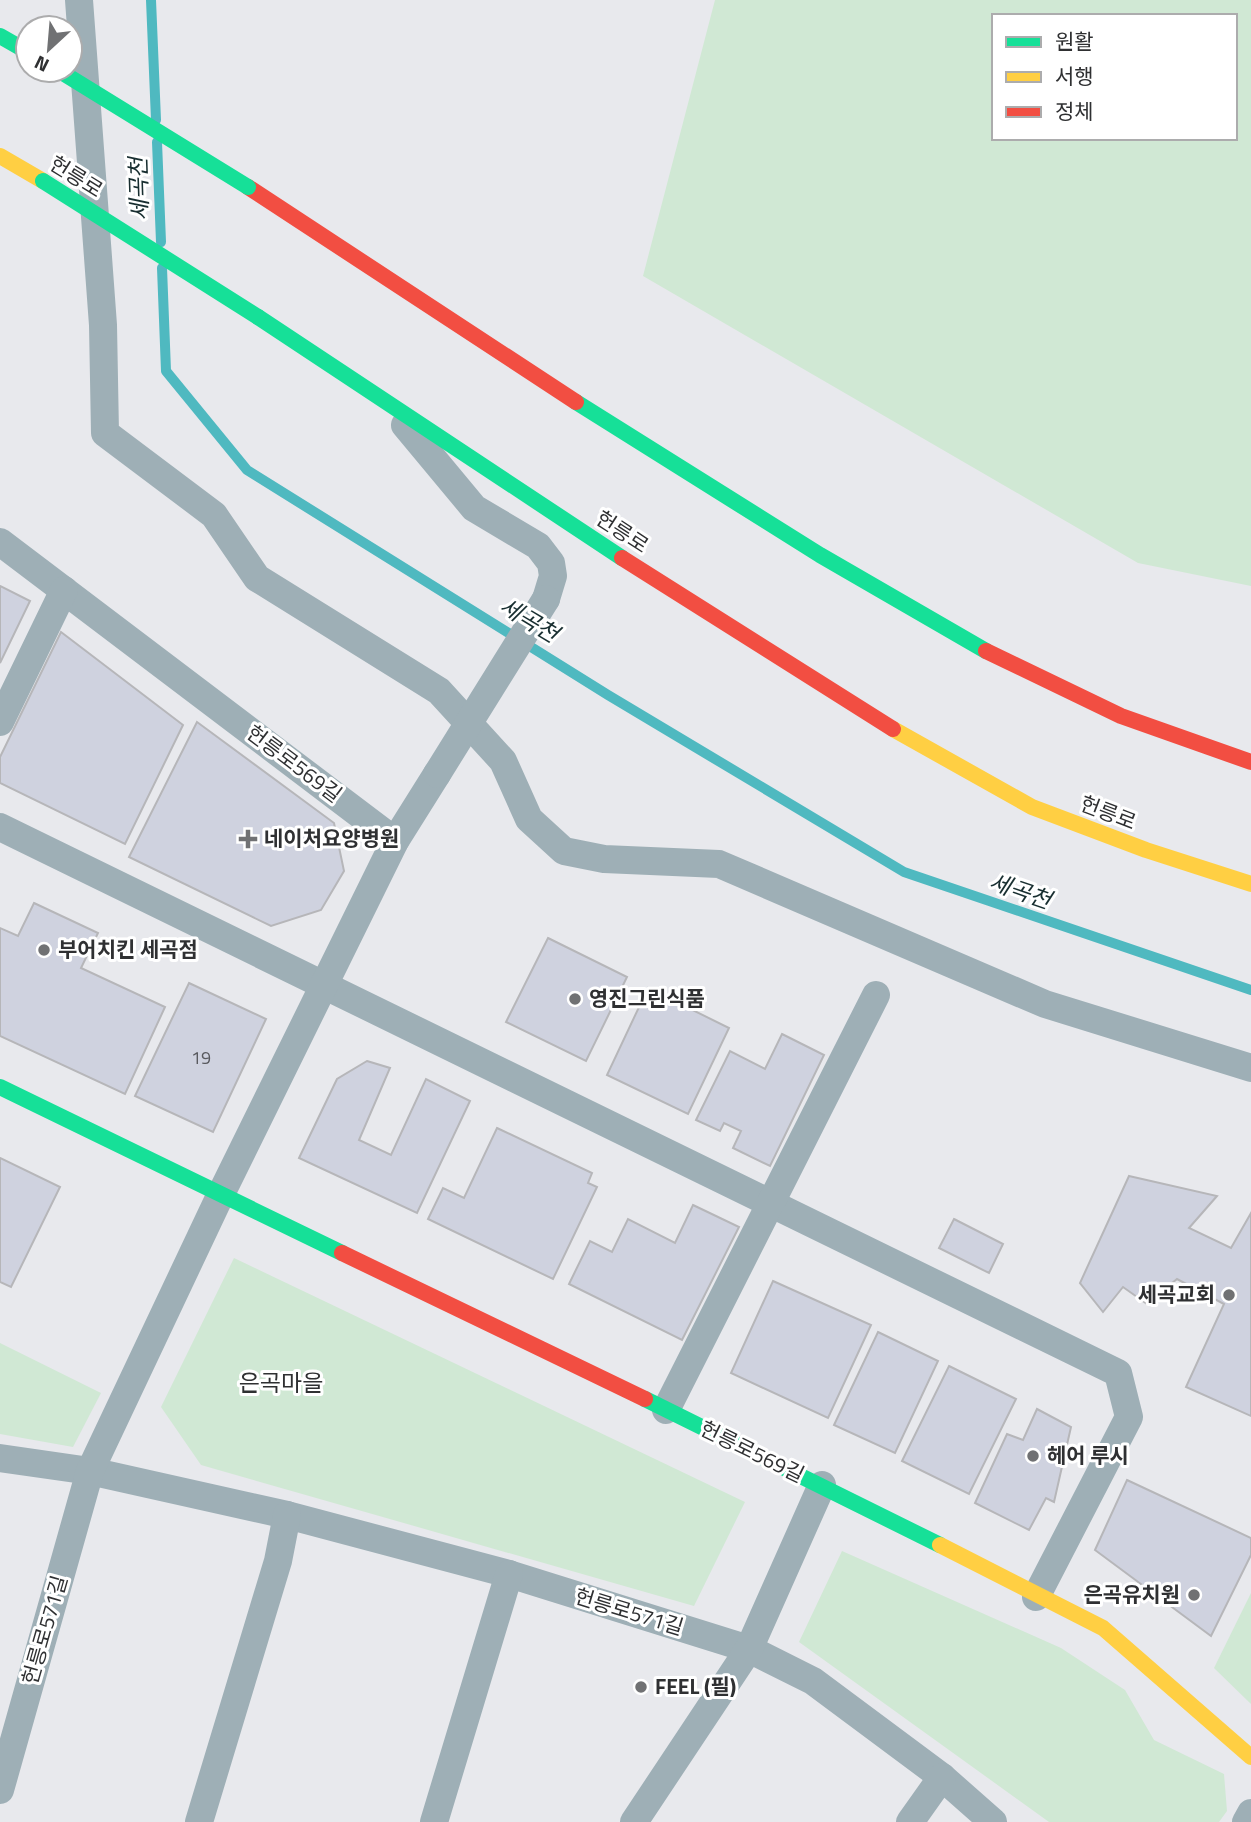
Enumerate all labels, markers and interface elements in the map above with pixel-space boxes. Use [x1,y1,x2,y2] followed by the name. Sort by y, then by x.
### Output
[14,14,84,84] north arrow
[992,14,1237,140] legend
[1055,25,1094,57] text: 원활
[29,49,54,81] text: N
[1055,60,1094,92] text: 서행
[1055,95,1094,127] text: 정체
[43,147,110,205] street label: 헌릉로
[120,154,157,221] water label: 세곡천
[590,502,656,560] street label: 헌릉로
[493,588,568,652] water label: 세곡천
[240,717,349,810] street label: 헌릉로569길
[1076,787,1141,837] street label: 헌릉로
[264,822,399,854] place label: 네이처요양병원
[238,829,258,849] marker: 네이처요양병원
[984,864,1059,918] water label: 세곡천
[58,933,198,965] place label: 부어치킨 세곡점
[36,942,52,958] marker: 부어치킨 세곡점
[589,982,705,1014] place label: 영진그린식품
[567,991,583,1007] marker: 영진그린식품
[191,1044,211,1071] house number: 19
[1138,1278,1215,1310] place label: 세곡교회
[1221,1287,1237,1303] marker: 세곡교회
[239,1365,323,1400] district label: 은곡마을
[695,1412,810,1490] street label: 헌릉로569길
[1047,1439,1129,1471] place label: 헤어 루시
[1025,1448,1041,1464] marker: 헤어 루시
[13,1571,75,1688] street label: 헌릉로571길
[1083,1578,1180,1610] place label: 은곡유치원
[571,1579,688,1643] street label: 헌릉로571길
[1186,1587,1202,1603] marker: 은곡유치원
[655,1670,736,1702] place label: FEEL (필)
[633,1679,649,1695] marker: FEEL (필)

